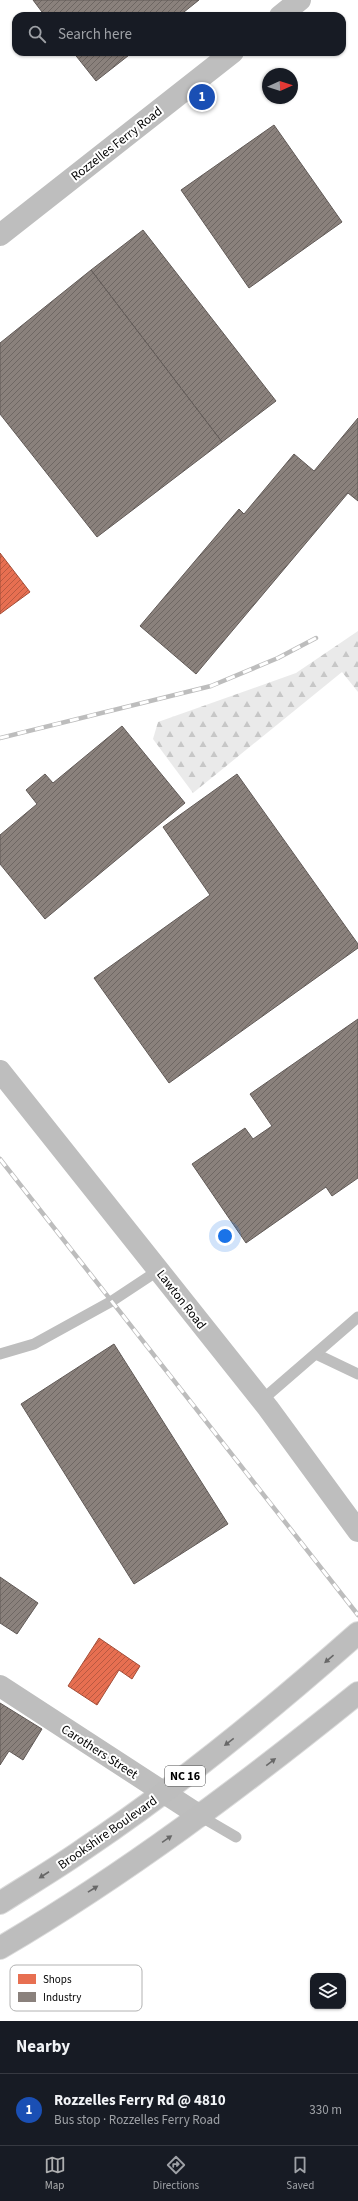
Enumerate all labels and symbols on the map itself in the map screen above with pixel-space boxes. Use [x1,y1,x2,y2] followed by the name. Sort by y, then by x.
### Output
[262,68,298,104] north arrow
[189,82,215,112] pin: 1
[67,102,166,185] street label: Rozzelles Ferry Road
[215,1226,235,1246] your location
[152,1266,210,1333] street label: Lawton Road
[324,1654,334,1664] one-way arrow
[58,1720,142,1784] street label: Carothers Street
[223,1738,234,1746] one-way arrow
[266,1758,277,1766] one-way arrow
[165,1766,205,1786] road number: NC 16
[54,1792,161,1874] street label: Brookshire Boulevard
[161,1835,172,1843] one-way arrow
[39,1871,49,1879] one-way arrow
[88,1885,98,1893] one-way arrow
[10,1965,142,2011] legend
[43,1972,72,1987] text: Shops
[43,1990,81,2005] text: Industry

